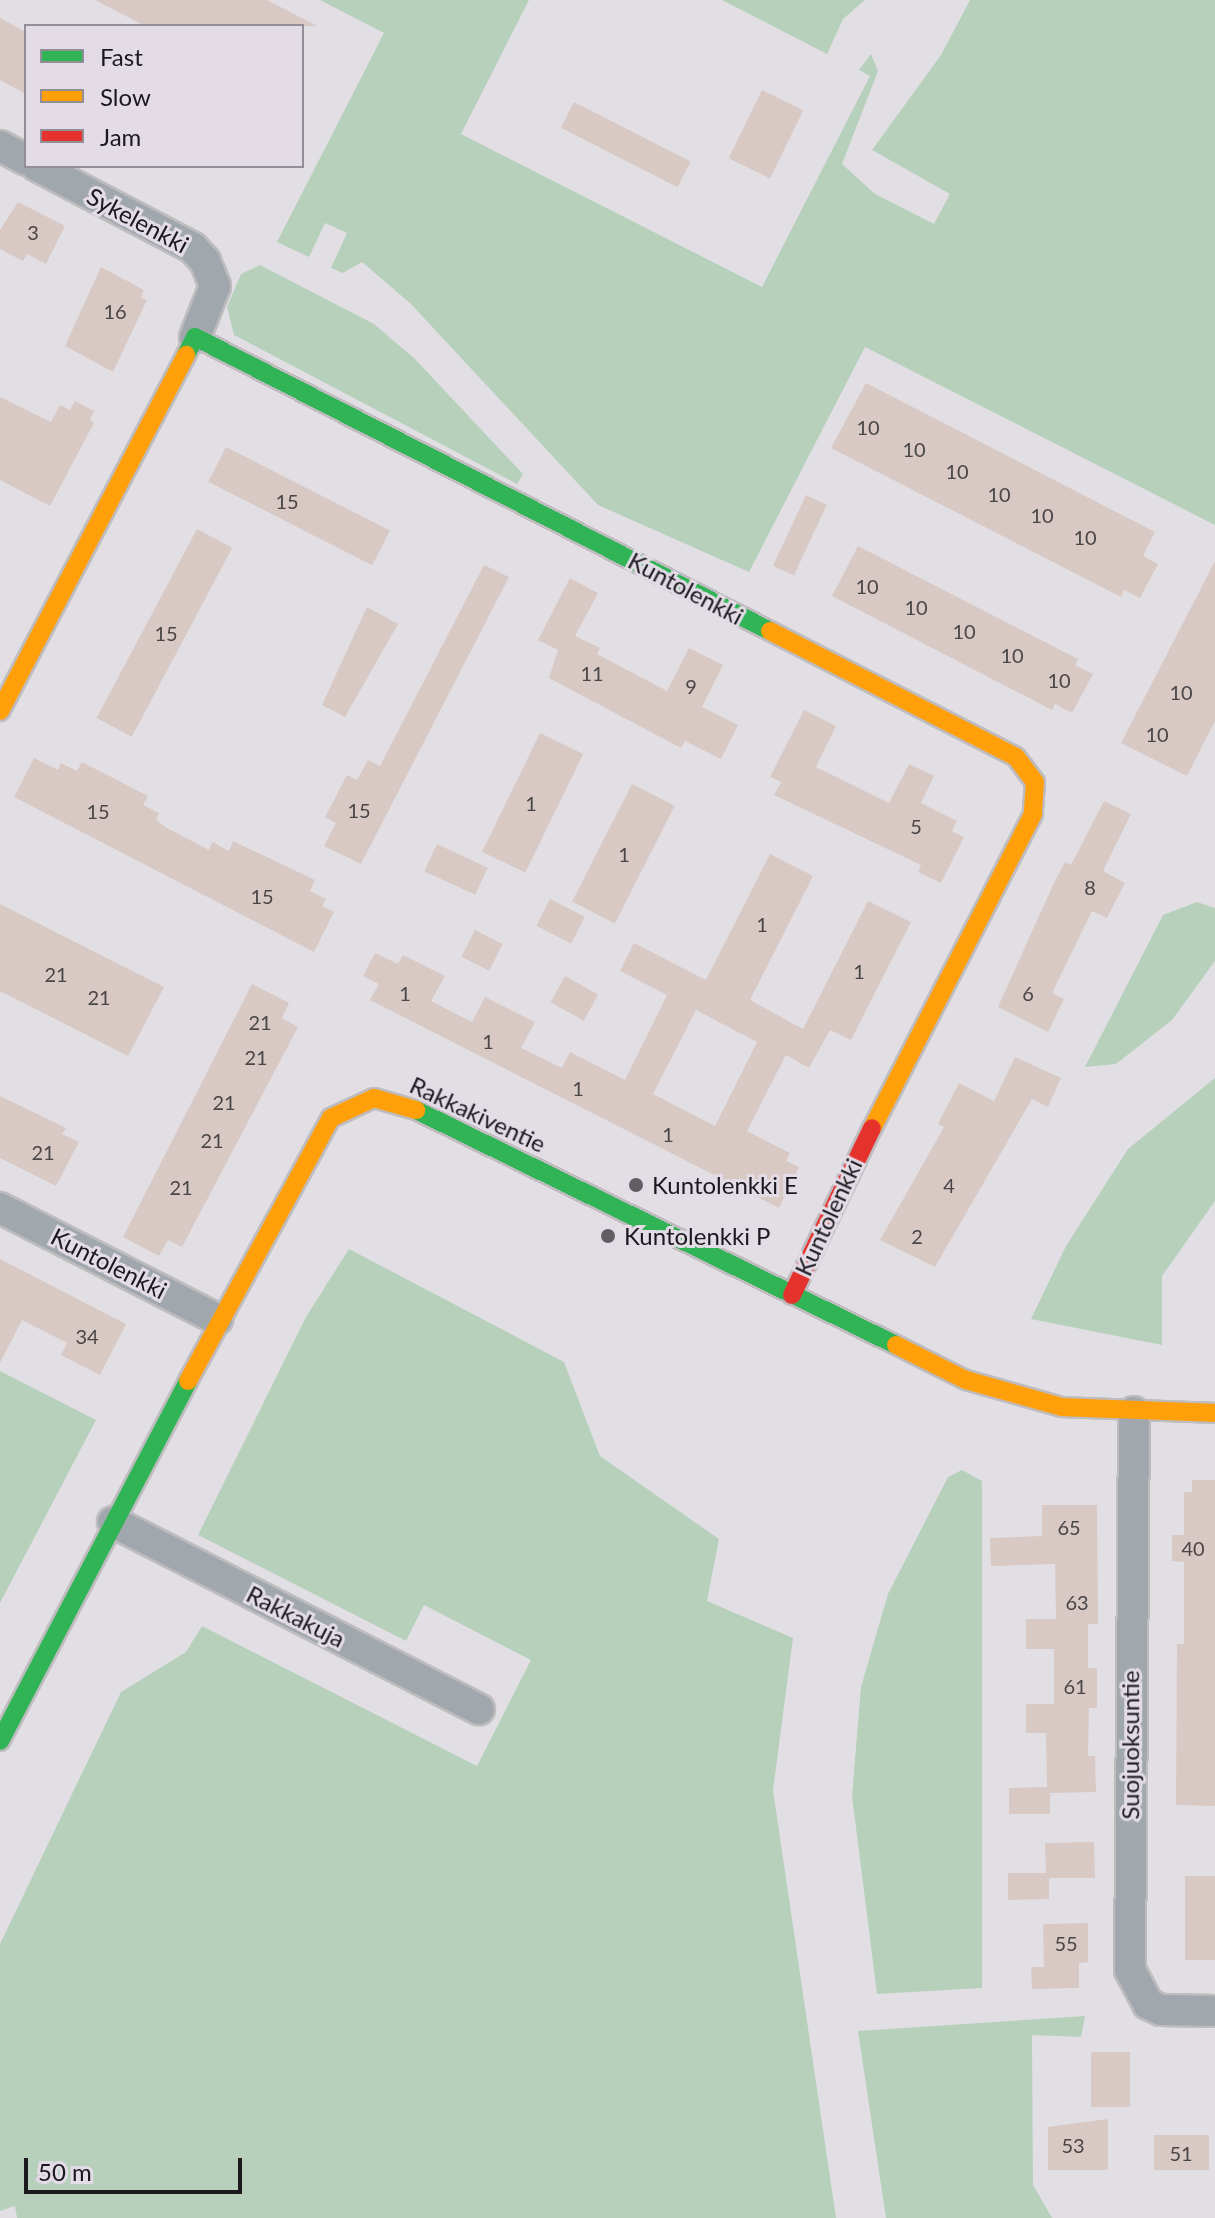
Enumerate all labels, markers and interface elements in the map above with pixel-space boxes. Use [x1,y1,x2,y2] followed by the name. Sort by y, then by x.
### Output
[24,24,304,168] legend
[100,42,143,71] text: Fast
[100,82,151,111] text: Slow
[100,122,141,151] text: Jam
[82,181,194,259] street label: Sykelenkki
[27,220,39,244] house number: 3
[103,299,127,323] house number: 16
[856,415,880,439] house number: 10
[902,437,926,461] house number: 10
[945,459,969,483] house number: 10
[987,482,1011,506] house number: 10
[275,489,299,513] house number: 15
[1030,503,1054,527] house number: 10
[1073,525,1097,549] house number: 10
[624,546,748,630] street label: Kuntolenkki
[855,574,879,598] house number: 10
[904,595,928,619] house number: 10
[952,619,976,643] house number: 10
[154,621,178,645] house number: 15
[1000,643,1024,667] house number: 10
[580,661,604,685] house number: 11
[1047,668,1071,692] house number: 10
[685,674,697,698] house number: 9
[1169,680,1193,704] house number: 10
[1145,722,1169,746] house number: 10
[525,791,537,815] house number: 1
[347,798,371,822] house number: 15
[86,799,110,823] house number: 15
[910,814,922,838] house number: 5
[618,842,630,866] house number: 1
[1084,875,1096,899] house number: 8
[250,884,274,908] house number: 15
[756,912,768,936] house number: 1
[853,959,865,983] house number: 1
[44,962,68,986] house number: 21
[399,981,411,1005] house number: 1
[1022,981,1034,1005] house number: 6
[87,985,111,1009] house number: 21
[248,1010,272,1034] house number: 21
[482,1029,494,1053] house number: 1
[244,1045,268,1069] house number: 21
[406,1070,550,1158] street label: Rakkakiventie
[572,1076,584,1100] house number: 1
[212,1090,236,1114] house number: 21
[662,1122,674,1146] house number: 1
[200,1128,224,1152] house number: 21
[31,1140,55,1164] house number: 21
[788,1154,868,1280] street label: Kuntolenkki
[652,1171,798,1199] place label: Kuntolenkki E
[943,1173,955,1197] house number: 4
[169,1175,193,1199] house number: 21
[627,1176,645,1194] marker: Kuntolenkki E
[46,1222,172,1304] street label: Kuntolenkki
[624,1222,770,1250] place label: Kuntolenkki P
[911,1224,923,1248] house number: 2
[599,1227,617,1245] marker: Kuntolenkki P
[75,1324,99,1348] house number: 34
[1057,1515,1081,1539] house number: 65
[1181,1536,1205,1560] house number: 40
[242,1579,350,1653] street label: Rakkakuja
[1065,1590,1089,1614] house number: 63
[1116,1670,1144,1820] street label: Suojuoksuntie
[1063,1674,1087,1698] house number: 61
[1054,1931,1078,1955] house number: 55
[1061,2133,1085,2157] house number: 53
[1169,2141,1193,2165] house number: 51
[28,2142,246,2192] scale bar
[38,2157,92,2186] text: 50 m

